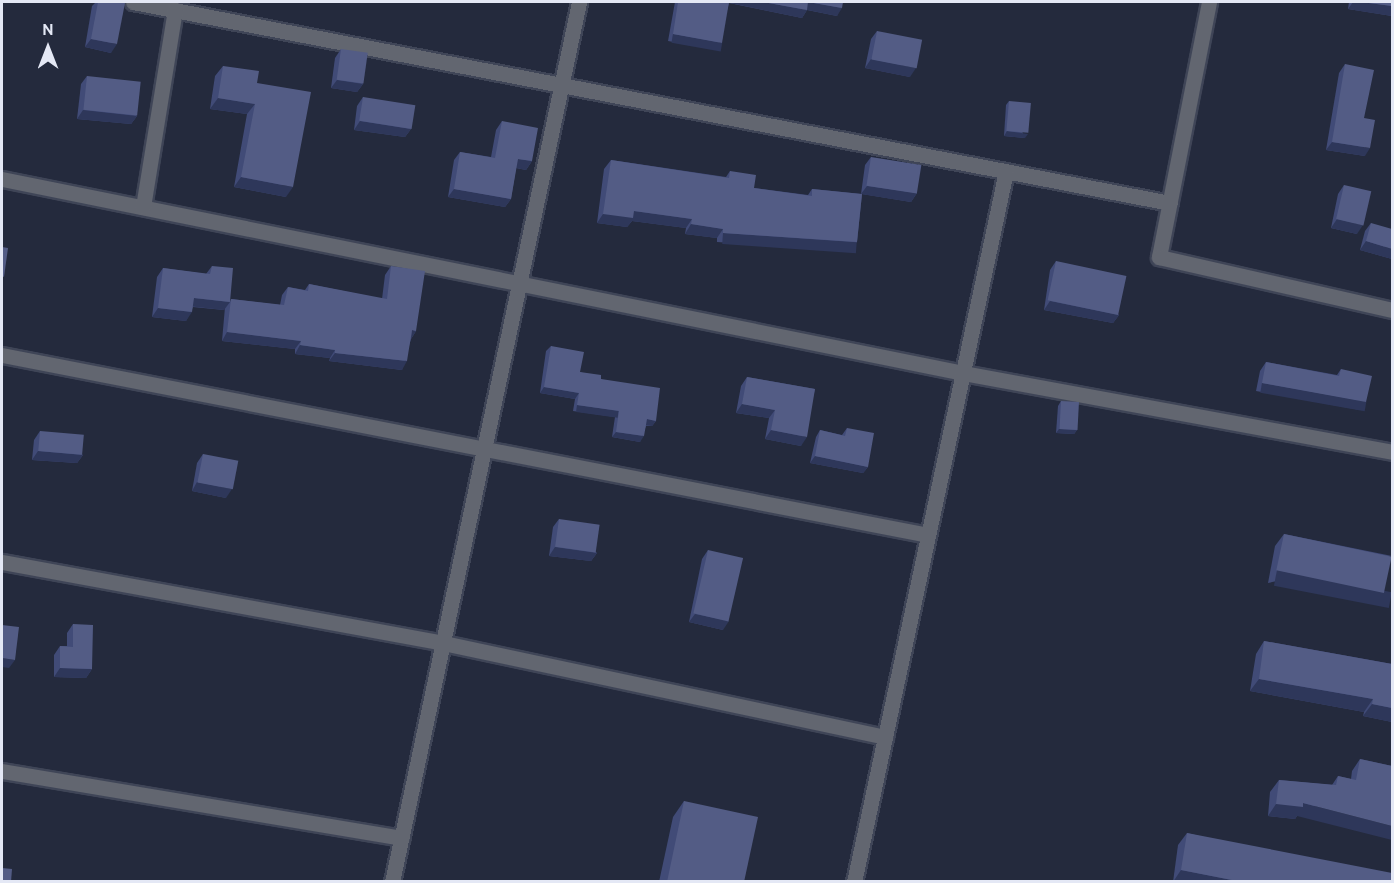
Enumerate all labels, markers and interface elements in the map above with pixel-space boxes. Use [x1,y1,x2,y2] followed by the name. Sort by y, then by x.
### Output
[18,18,78,78] north arrow
[42,20,54,39] text: N

